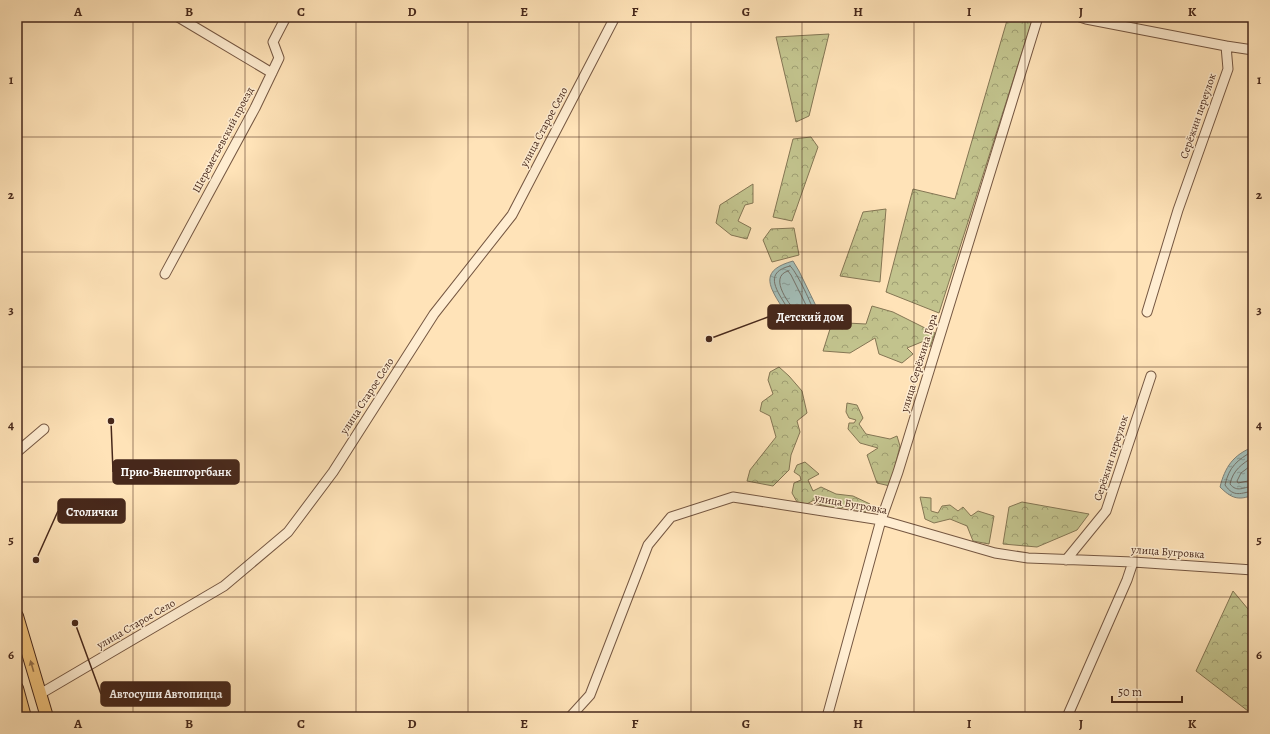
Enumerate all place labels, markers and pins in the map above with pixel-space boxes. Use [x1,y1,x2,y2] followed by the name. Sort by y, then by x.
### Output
[768,305,851,329] callout: Детский дом
[113,460,239,484] callout: Прио-Внешторгбанк
[58,499,125,523] callout: Столички
[101,682,230,706] callout: Автосуши Автопицца

